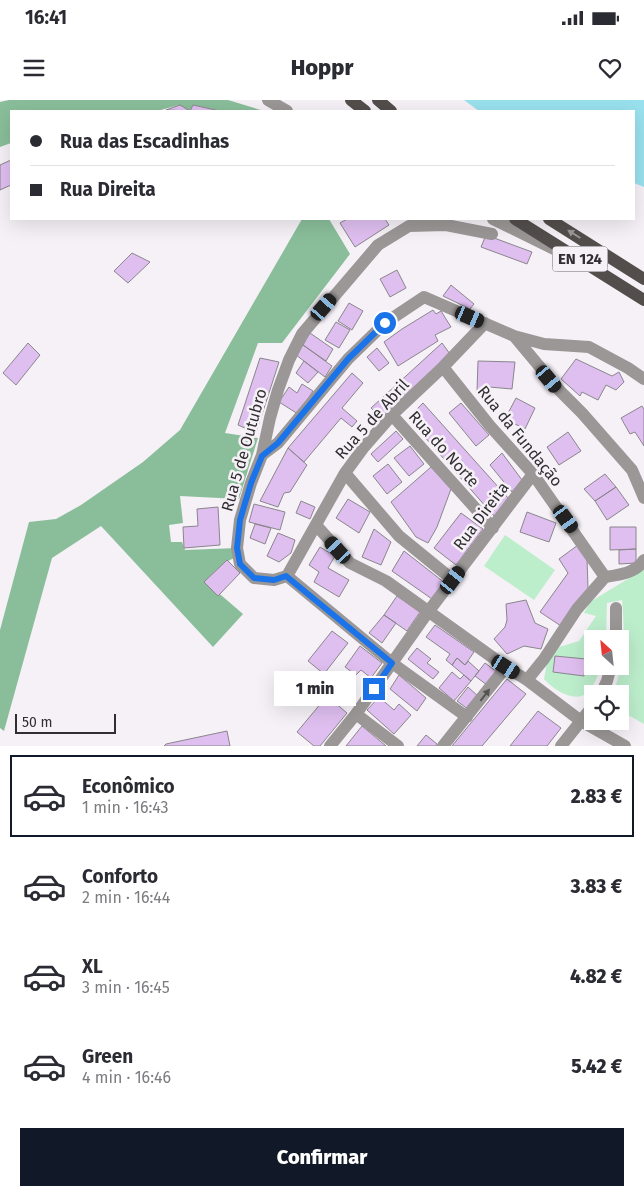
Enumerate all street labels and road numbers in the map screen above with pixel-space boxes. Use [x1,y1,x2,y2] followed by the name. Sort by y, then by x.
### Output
[552,246,608,272] road number: EN 124
[331,375,413,463] street label: Rua 5 de Abril
[473,382,566,491] street label: Rua da Fundação
[217,386,271,514] street label: Rua 5 de Outubro
[405,407,483,491] street label: Rua do Norte
[449,478,513,554] street label: Rua Direita

